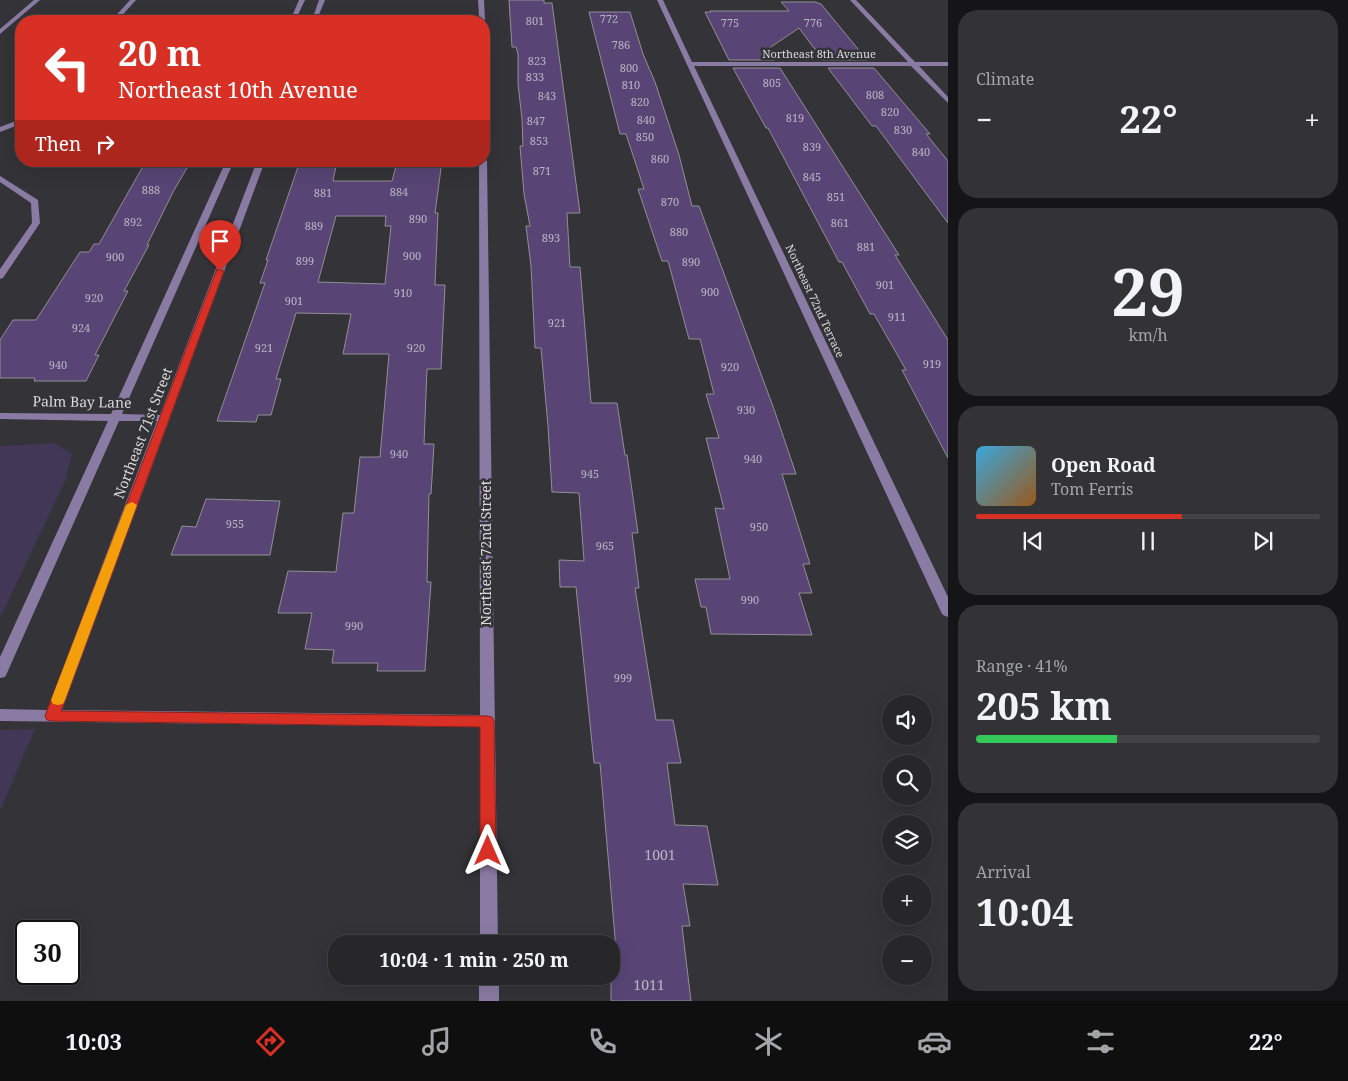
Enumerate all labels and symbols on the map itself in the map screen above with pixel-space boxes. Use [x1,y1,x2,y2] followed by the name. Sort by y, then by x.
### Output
[600,11,618,26] house number: 772
[526,13,544,28] house number: 801
[721,15,739,30] house number: 775
[804,15,822,30] house number: 776
[612,37,630,52] house number: 786
[762,46,876,61] street label: Northeast 8th Avenue
[528,53,546,68] house number: 823
[620,60,638,75] house number: 800
[526,69,544,84] house number: 833
[763,75,781,90] house number: 805
[622,77,640,92] house number: 810
[866,87,884,102] house number: 808
[538,88,556,103] house number: 843
[631,94,649,109] house number: 820
[881,104,899,119] house number: 820
[786,110,804,125] house number: 819
[637,112,655,127] house number: 840
[527,113,545,128] house number: 847
[894,122,912,137] house number: 830
[636,129,654,144] house number: 850
[530,133,548,148] house number: 853
[803,139,821,154] house number: 839
[912,144,930,159] house number: 840
[651,151,669,166] house number: 860
[533,163,551,178] house number: 871
[803,169,821,184] house number: 845
[142,182,160,197] house number: 888
[390,184,408,199] house number: 884
[314,185,332,200] house number: 881
[827,189,845,204] house number: 851
[661,194,679,209] house number: 870
[409,211,427,226] house number: 890
[124,214,142,229] house number: 892
[831,215,849,230] house number: 861
[305,218,323,233] house number: 889
[199,220,241,271] pin
[670,224,688,239] house number: 880
[542,230,560,245] house number: 893
[857,239,875,254] house number: 881
[783,242,848,360] street label: Northeast 72nd Terrace
[403,248,421,263] house number: 900
[106,249,124,264] house number: 900
[296,253,314,268] house number: 899
[682,254,700,269] house number: 890
[876,277,894,292] house number: 901
[701,284,719,299] house number: 900
[394,285,412,300] house number: 910
[85,290,103,305] house number: 920
[285,293,303,308] house number: 901
[888,309,906,324] house number: 911
[548,315,566,330] house number: 921
[72,320,90,335] house number: 924
[255,340,273,355] house number: 921
[407,340,425,355] house number: 920
[923,356,941,371] house number: 919
[49,357,67,372] house number: 940
[721,359,739,374] house number: 920
[109,364,176,501] street label: Northeast 71st Street
[32,391,132,412] street label: Palm Bay Lane
[737,402,755,417] house number: 930
[390,446,408,461] house number: 940
[744,451,762,466] house number: 940
[581,466,599,481] house number: 945
[476,480,495,626] street label: Northeast 72nd Street
[226,516,244,531] house number: 955
[750,519,768,534] house number: 950
[596,538,614,553] house number: 965
[741,592,759,607] house number: 990
[345,618,363,633] house number: 990
[614,670,632,685] house number: 999
[461,824,513,876] position arrow
[644,845,676,864] house number: 1001
[15,920,80,985] speed limit sign: 30
[633,975,665,994] house number: 1011

